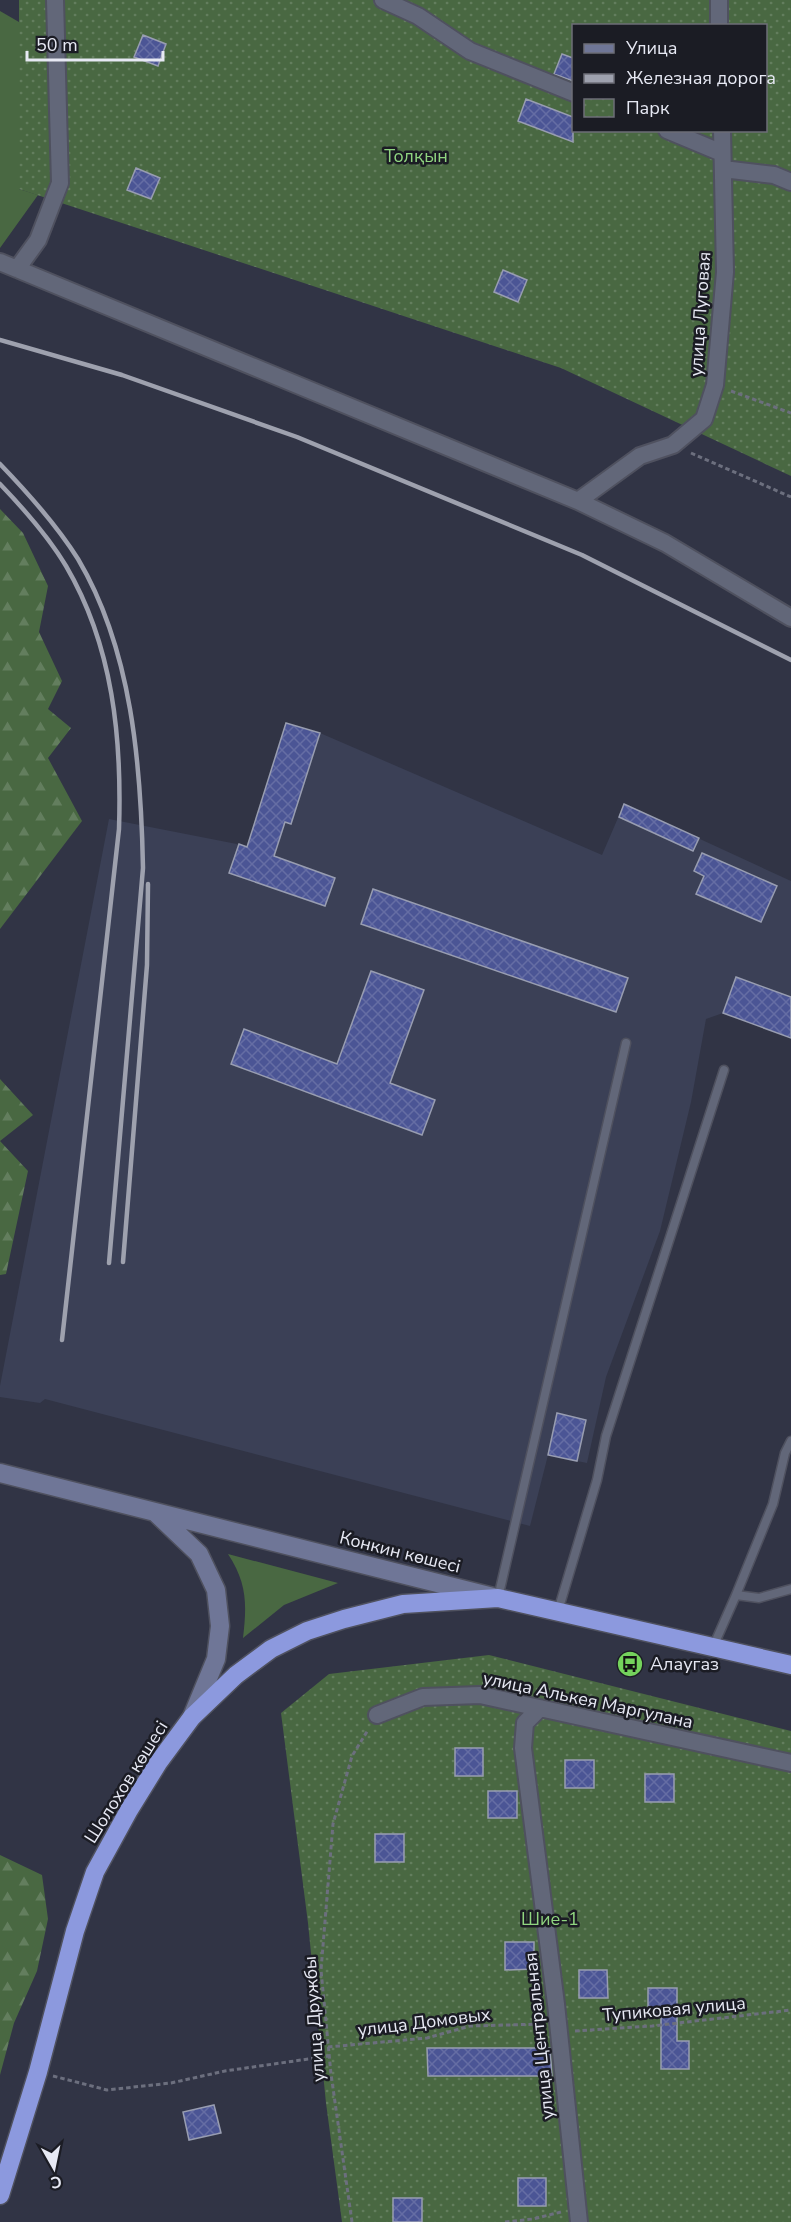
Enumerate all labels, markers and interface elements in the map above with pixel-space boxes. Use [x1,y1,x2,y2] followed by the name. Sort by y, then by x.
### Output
[27,24,164,62] scale bar
[572,24,767,132] legend
[36,33,78,57] text: 50 m
[625,36,677,60] text: Улица
[626,66,776,90] text: Железная дорога
[626,96,670,120] text: Парк
[384,144,448,168] park label: Толқын
[684,251,716,377] street label: улица Луговая
[337,1525,463,1579] street label: Конкин көшесі
[615,1649,645,1679] bus stop icon: Алаугаз
[650,1652,719,1676] place label: Алаугаз
[481,1666,695,1734] street label: улица Алькея Маргулана
[79,1716,173,1848] street label: Шолохов көшесі
[521,1907,579,1931] park label: Шие-1
[518,1951,560,2121] street label: улица Центральная
[298,1955,330,2083] street label: улица Дружбы
[601,1991,747,2027] street label: Тупиковая улица
[356,2002,492,2042] street label: улица Домовых
[24,2138,84,2198] north arrow
[49,2170,63,2194] text: С

